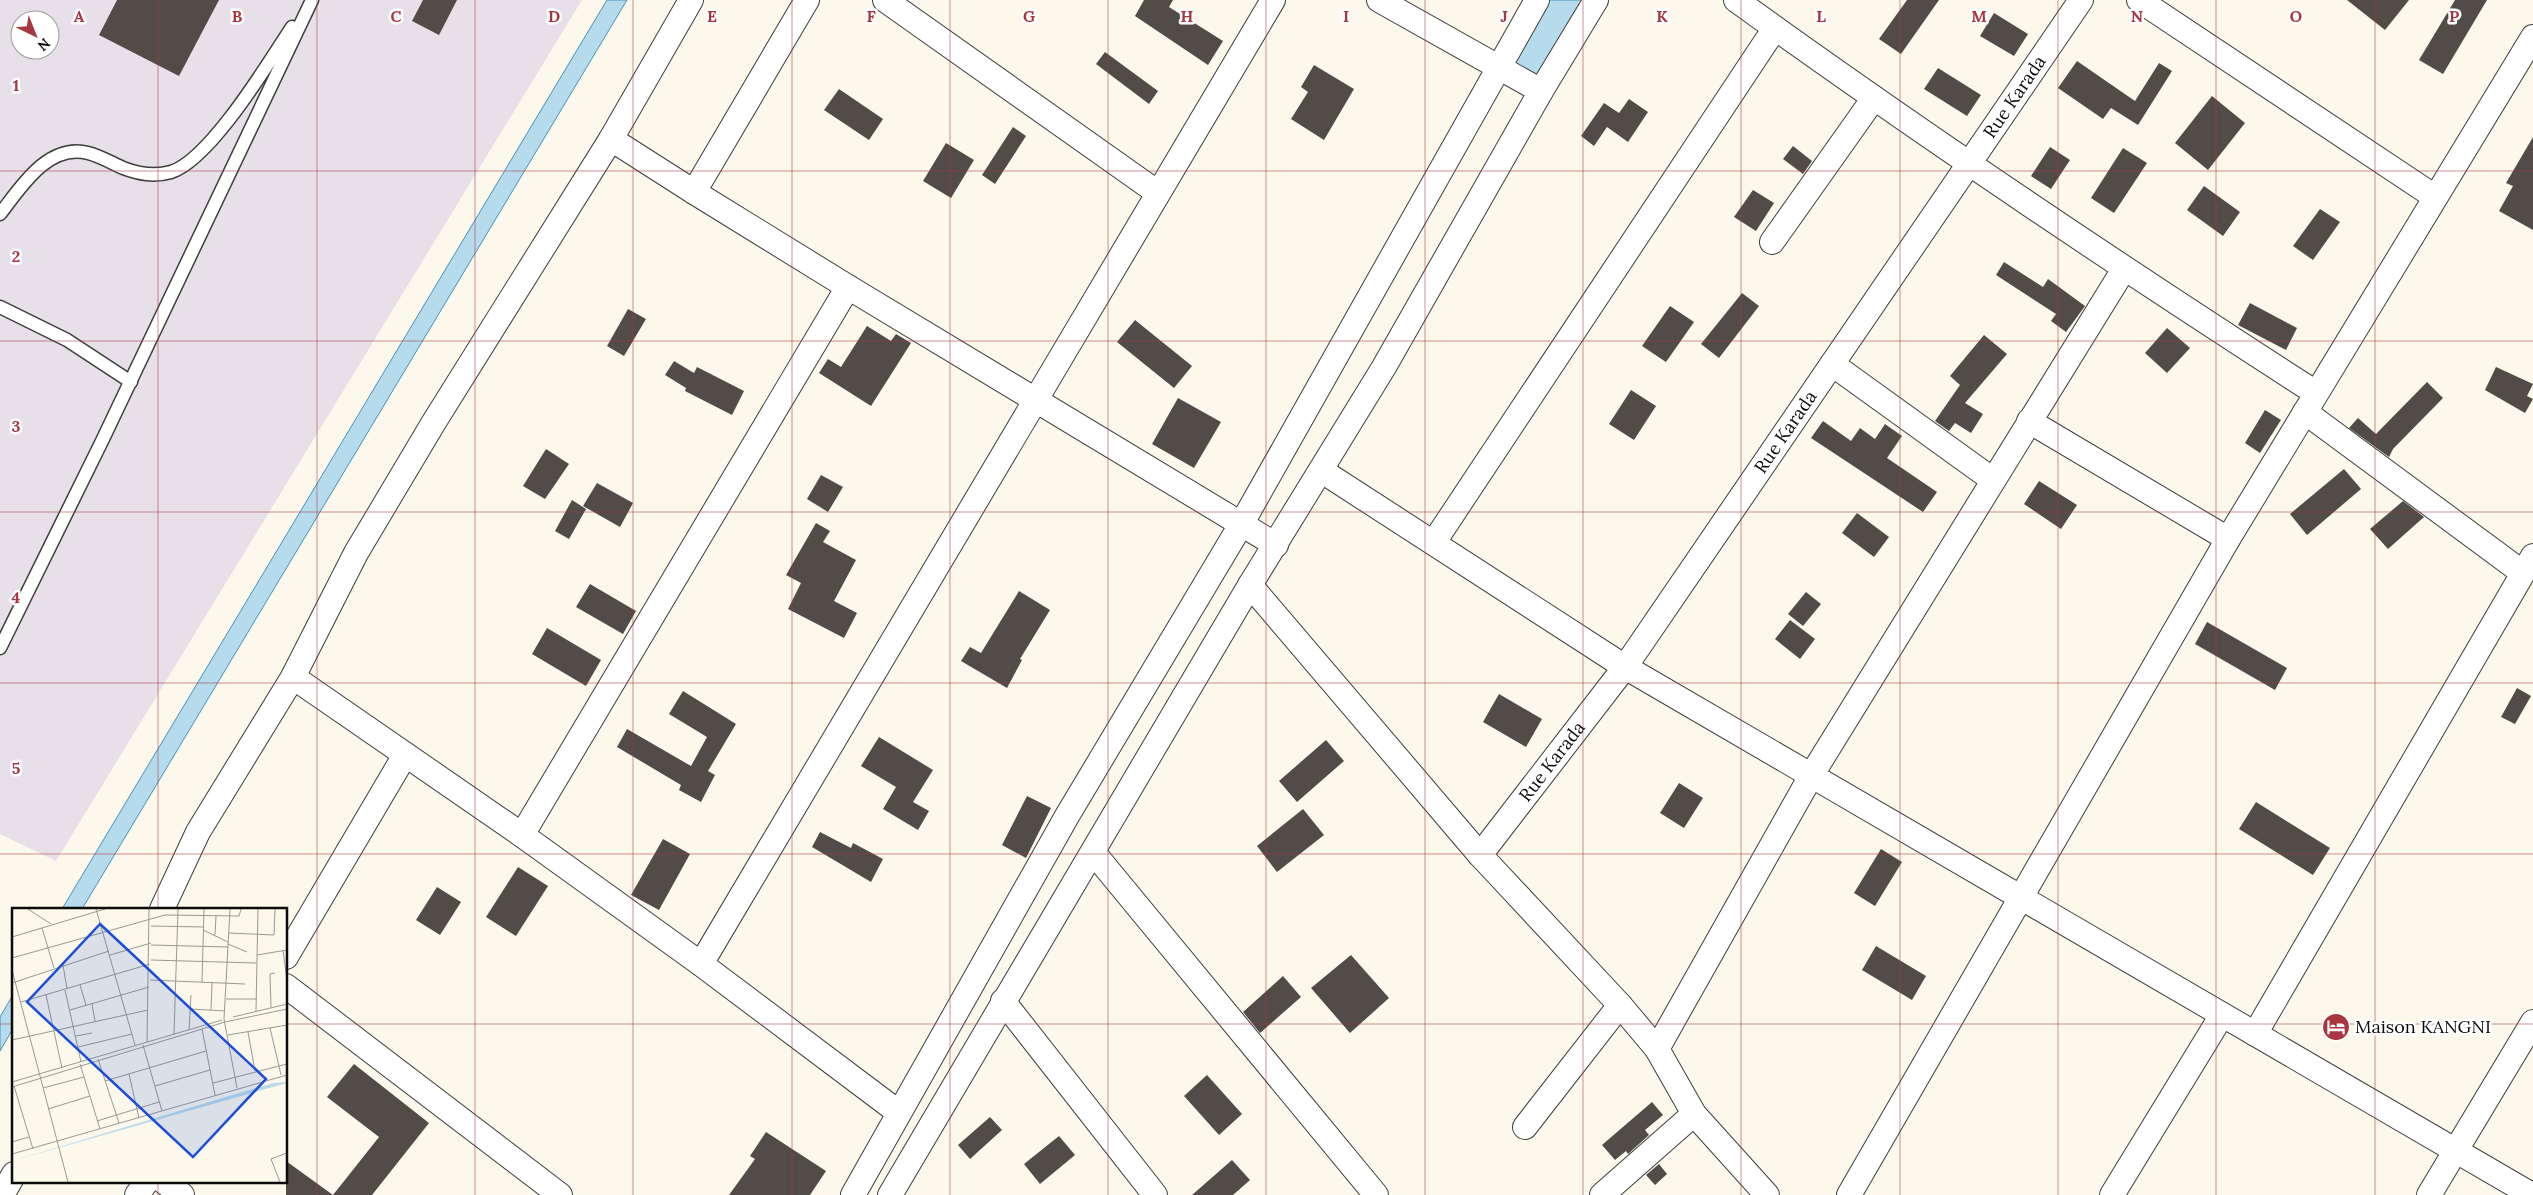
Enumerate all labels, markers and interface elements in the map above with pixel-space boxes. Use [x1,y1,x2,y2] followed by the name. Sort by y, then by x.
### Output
[74,6,85,26] text: A
[232,6,243,26] text: B
[390,6,402,26] text: C
[548,6,560,26] text: D
[707,6,717,26] text: E
[866,6,876,26] text: F
[1023,6,1035,26] text: G
[1181,6,1194,26] text: H
[1343,6,1349,26] text: I
[1500,6,1508,26] text: J
[1656,6,1668,26] text: K
[1816,6,1826,26] text: L
[1971,6,1987,26] text: M
[2131,6,2143,26] text: N
[2290,6,2302,26] text: O
[2449,6,2459,26] text: P
[10,10,60,60] north arrow
[34,34,54,55] text: N
[1978,51,2051,142] street label: Rue Karada
[13,75,19,95] text: 1
[12,246,20,266] text: 2
[1749,386,1822,478] street label: Rue Karada
[12,416,21,436] text: 3
[12,587,21,607] text: 4
[1513,717,1590,806] street label: Rue Karada
[12,758,21,778] text: 5
[12,908,288,1182] inset map
[2321,1012,2351,1042] hotel icon: Maison KANGNI
[2355,1015,2491,1038] place label: Maison KANGNI

